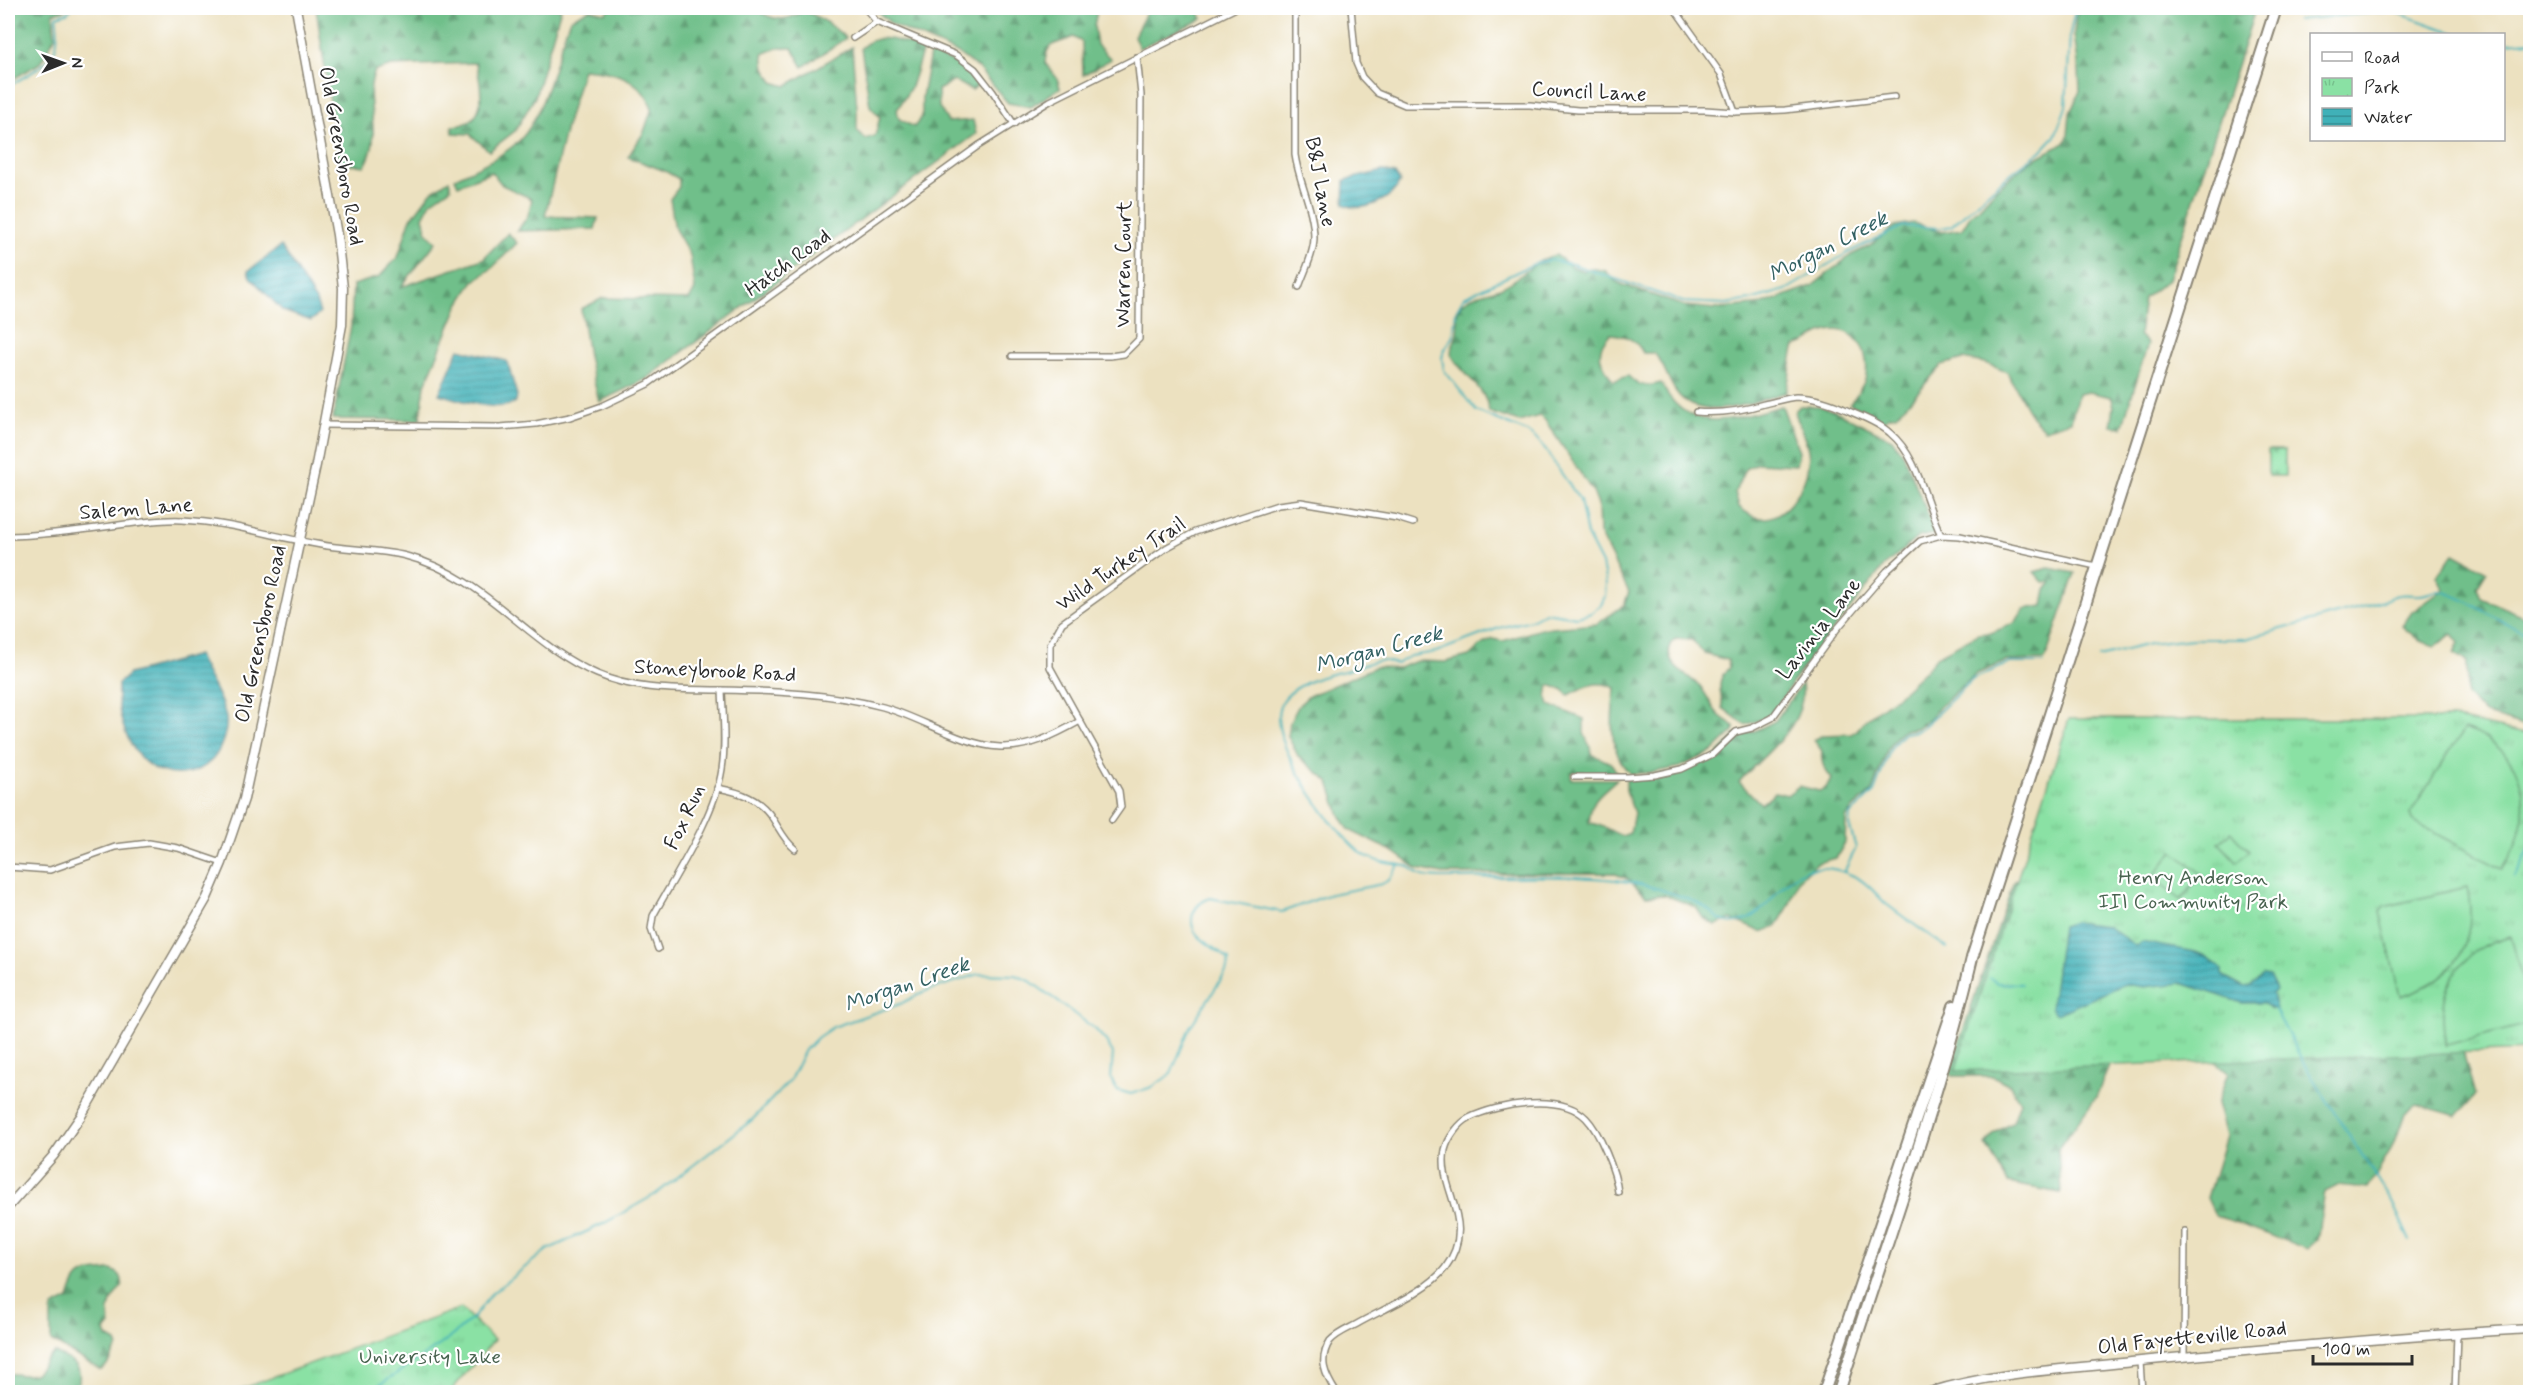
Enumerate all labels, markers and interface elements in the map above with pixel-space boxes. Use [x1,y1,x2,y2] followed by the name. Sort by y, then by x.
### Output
[33,33,93,93] north arrow
[2310,33,2505,141] legend
[2364,46,2400,70] text: Road
[66,57,87,68] text: N
[311,64,371,248] street label: Old Greensboro Road
[1531,75,1647,109] street label: Council Lane
[2364,76,2400,100] text: Park
[2364,106,2413,130] text: Water
[1298,135,1342,229] street label: B&J Lane
[1109,200,1139,328] street label: Warren Court
[1764,204,1895,291] water label: Morgan Creek
[739,222,837,304] street label: Hatch Road
[78,491,194,527] street label: Salem Lane
[1051,510,1191,618] street label: Wild Turkey Trail
[228,543,294,725] street label: Old Greensboro Road
[1770,572,1868,686] street label: Lavinia Lane
[1312,619,1448,682] water label: Morgan Creek
[633,653,797,689] street label: Stoneybrook Road
[658,780,712,854] street label: Fox Run
[2098,864,2288,916] park label: Henry Anderson III Community Park
[841,950,976,1021] water label: Morgan Creek
[2096,1314,2288,1362] street label: Old Fayetteville Road
[2313,1328,2412,1366] scale bar
[2322,1338,2370,1362] text: 100 m
[359,1343,501,1371] park label: University Lake

